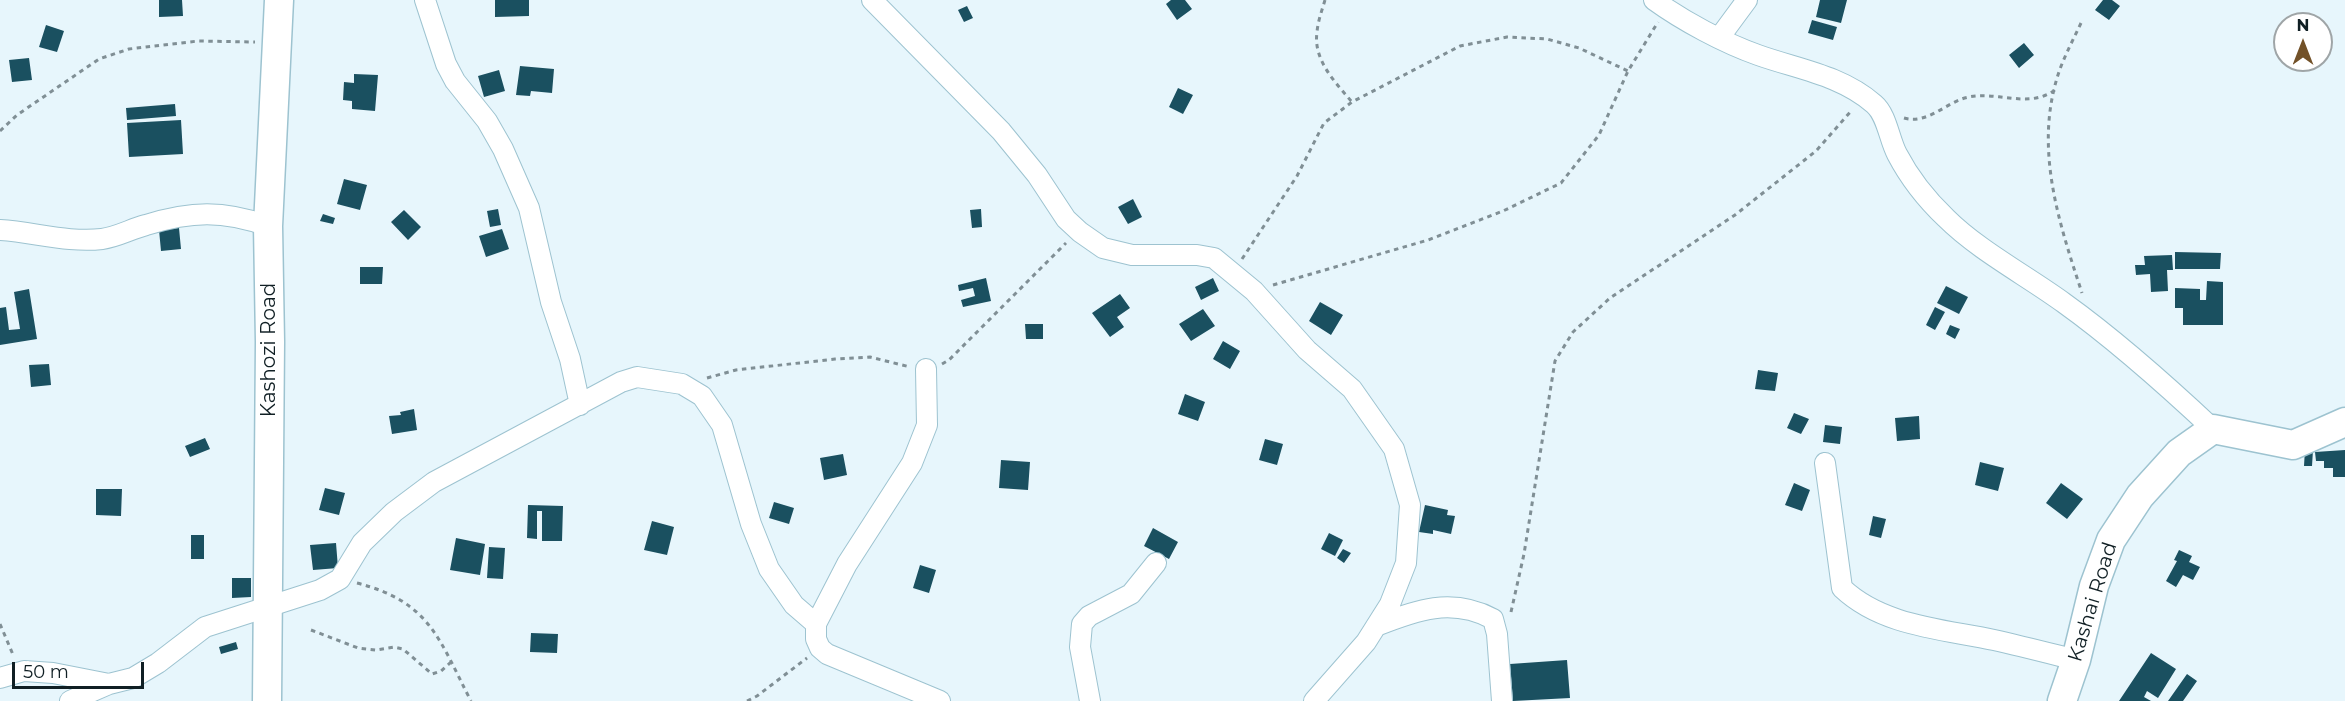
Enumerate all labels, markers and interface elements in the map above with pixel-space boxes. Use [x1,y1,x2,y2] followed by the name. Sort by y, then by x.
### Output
[2273,12,2333,72] north arrow
[2297,16,2309,35] text: N
[257,283,281,417] street label: Kashozi Road
[2063,539,2123,665] street label: Kashai Road
[15,650,147,688] scale bar
[23,661,69,683] text: 50 m

